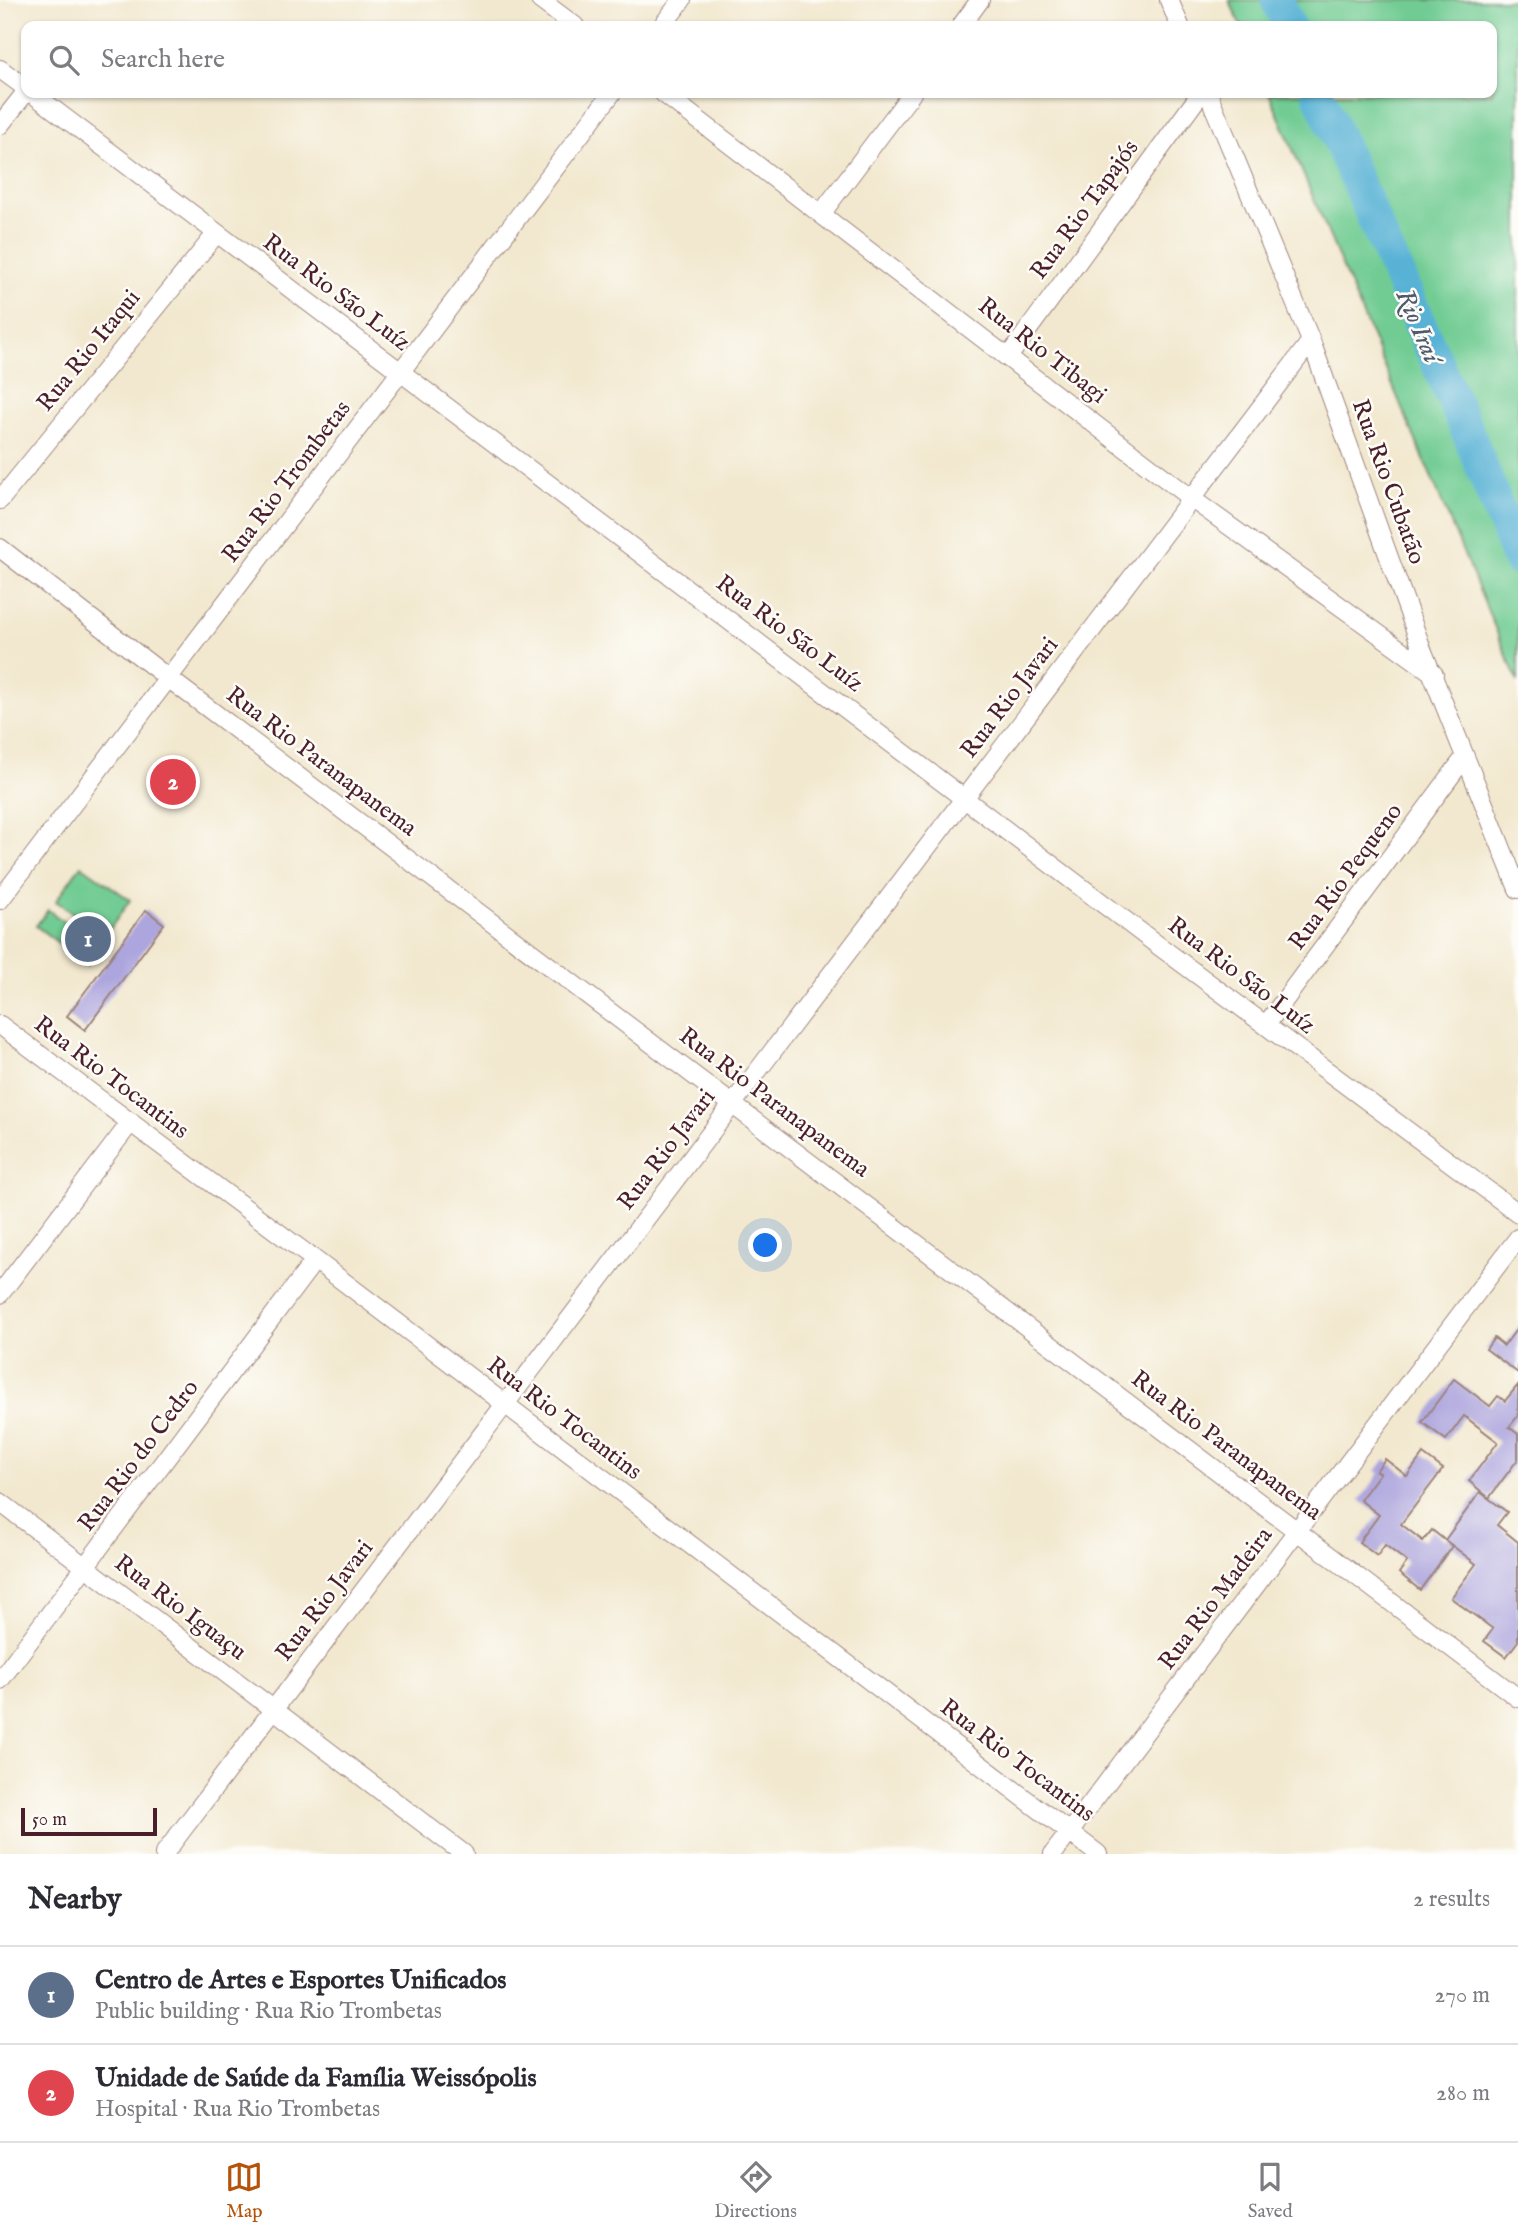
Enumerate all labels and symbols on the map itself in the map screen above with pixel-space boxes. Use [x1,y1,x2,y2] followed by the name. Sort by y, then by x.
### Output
[1024,134,1146,286] street label: Rua Rio Tapajós
[256,227,416,359] street label: Rua Rio São Luíz
[30,284,148,418] street label: Rua Rio Itaqui
[1388,284,1450,372] water label: Rio Iraí
[971,291,1113,411] street label: Rua Rio Tibagi
[216,395,358,569] street label: Rua Rio Trombetas
[1344,395,1432,569] street label: Rua Rio Cubatão
[709,568,869,700] street label: Rua Rio São Luíz
[954,631,1066,765] street label: Rua Rio Javari
[219,680,423,844] street label: Rua Rio Paranapanema
[150,756,196,808] pin: 2
[1282,797,1410,957] street label: Rua Rio Pequeno
[1161,910,1321,1042] street label: Rua Rio São Luíz
[65,913,111,965] pin: 1
[27,1010,195,1146] street label: Rua Rio Tocantins
[672,1021,876,1185] street label: Rua Rio Paranapanema
[611,1083,723,1217] street label: Rua Rio Javari
[748,1228,782,1262] your location
[480,1351,648,1487] street label: Rua Rio Tocantins
[1124,1364,1328,1528] street label: Rua Rio Paranapanema
[72,1374,206,1538] street label: Rua Rio do Cedro
[1152,1521,1280,1677] street label: Rua Rio Madeira
[269,1534,381,1668] street label: Rua Rio Javari
[108,1548,252,1668] street label: Rua Rio Iguaçu
[933,1693,1101,1829] street label: Rua Rio Tocantins
[21,1805,158,1837] scale bar

